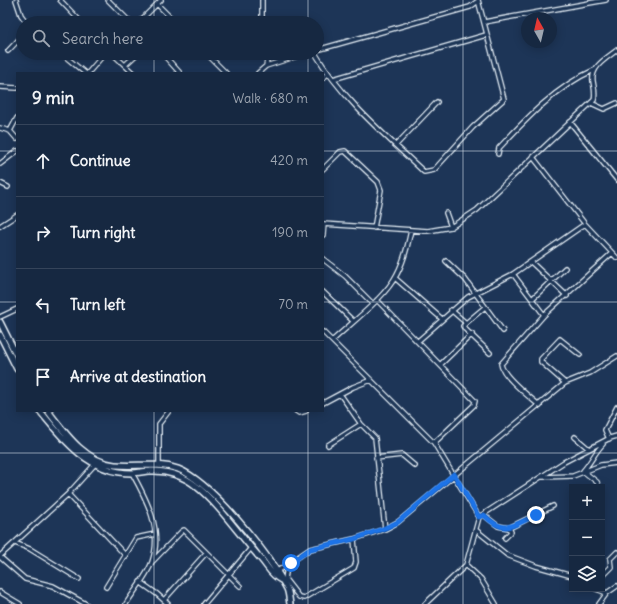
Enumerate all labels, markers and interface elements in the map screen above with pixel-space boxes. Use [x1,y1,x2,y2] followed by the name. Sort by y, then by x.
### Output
[521,12,557,48] north arrow
[16,16,324,60] search box
[30,27,52,49] icon: search
[62,29,143,48] text: Search here
[32,87,74,109] text: 9 min
[233,90,308,107] text: Walk · 680 m
[32,150,54,172] icon: ahead
[70,151,131,170] text: Continue
[270,152,308,169] text: 420 m
[32,222,54,244] icon: right
[70,223,135,242] text: Turn right
[272,224,308,241] text: 190 m
[32,294,54,316] icon: left
[70,295,125,314] text: Turn left
[279,296,308,313] text: 70 m
[32,366,54,388] icon: arrive
[70,367,206,386] text: Arrive at destination
[569,484,605,592] map controls
[569,484,605,520] button: +
[527,506,545,524] route end
[569,520,605,556] button: −
[282,554,300,572] route start
[569,556,605,592] button: layers

